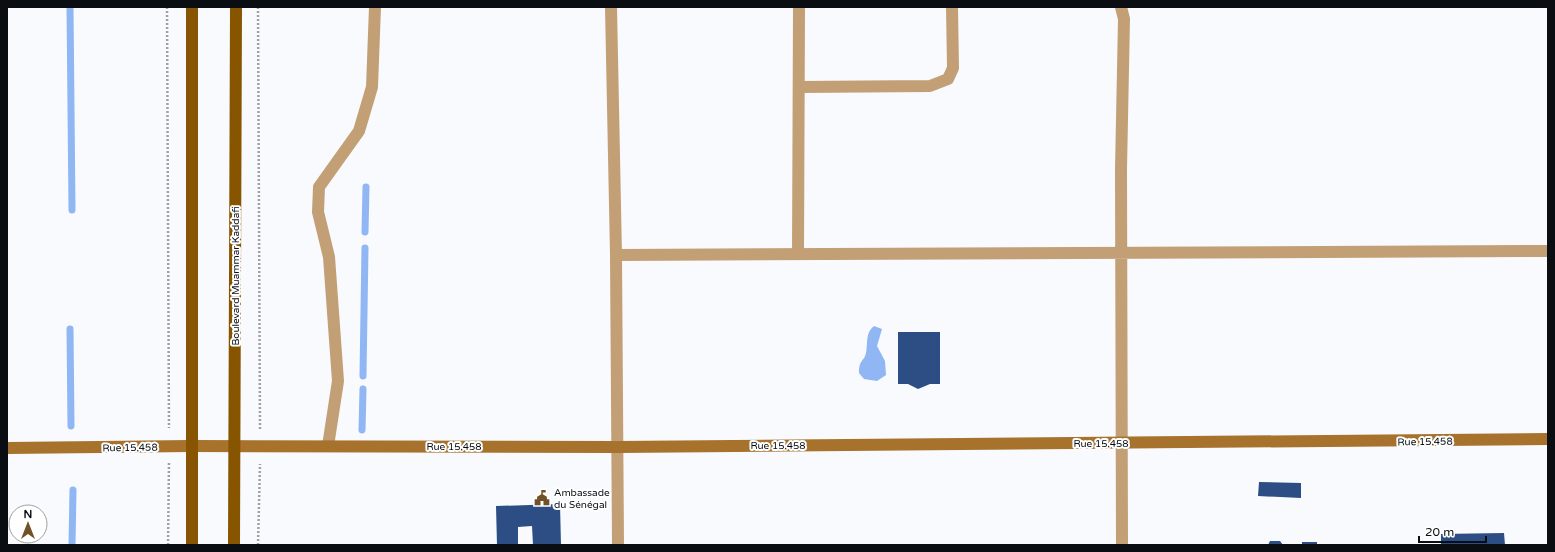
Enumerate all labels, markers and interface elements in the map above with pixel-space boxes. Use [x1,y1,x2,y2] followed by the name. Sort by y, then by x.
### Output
[230,206,242,346] street label: Boulevard Muammar Kaddafi
[1397,436,1453,448] street label: Rue 15.458
[1073,438,1129,450] street label: Rue 15.458
[750,440,806,452] street label: Rue 15.458
[426,441,482,453] street label: Rue 15.458
[102,442,158,454] street label: Rue 15.458
[554,487,610,511] place label: Ambassade du Sénégal
[533,489,551,507] public building icon: Ambassade du Sénégal
[8,504,48,544] north arrow
[24,508,32,521] text: N
[1419,518,1486,544] scale bar
[1425,525,1454,539] text: 20 m

